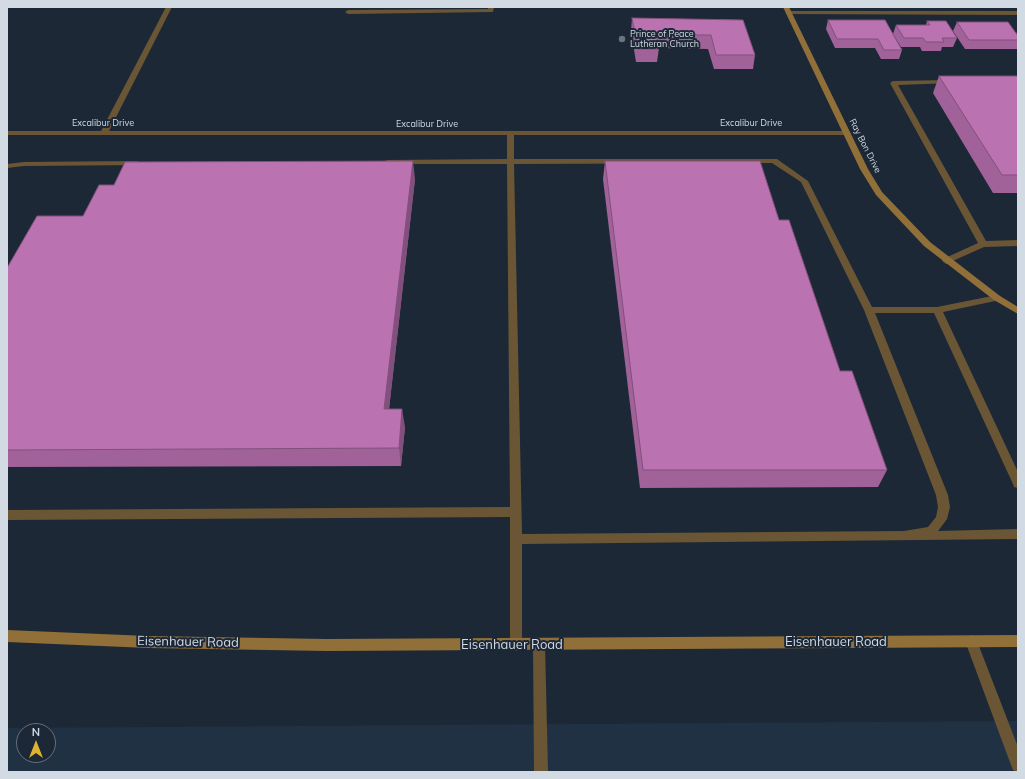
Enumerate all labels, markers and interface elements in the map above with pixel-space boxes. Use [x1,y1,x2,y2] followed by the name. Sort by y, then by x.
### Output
[630,29,699,50] place label: Prince of Peace Lutheran Church
[617,34,627,44] marker: Prince of Peace Lutheran Church
[847,117,883,175] street label: Ray Bon Drive
[72,118,134,128] street label: Excalibur Drive
[720,118,782,128] street label: Excalibur Drive
[396,119,458,129] street label: Excalibur Drive
[137,633,239,651] street label: Eisenhauer Road
[785,634,887,650] street label: Eisenhauer Road
[461,637,563,653] street label: Eisenhauer Road
[16,723,56,763] north arrow
[32,725,40,739] text: N

